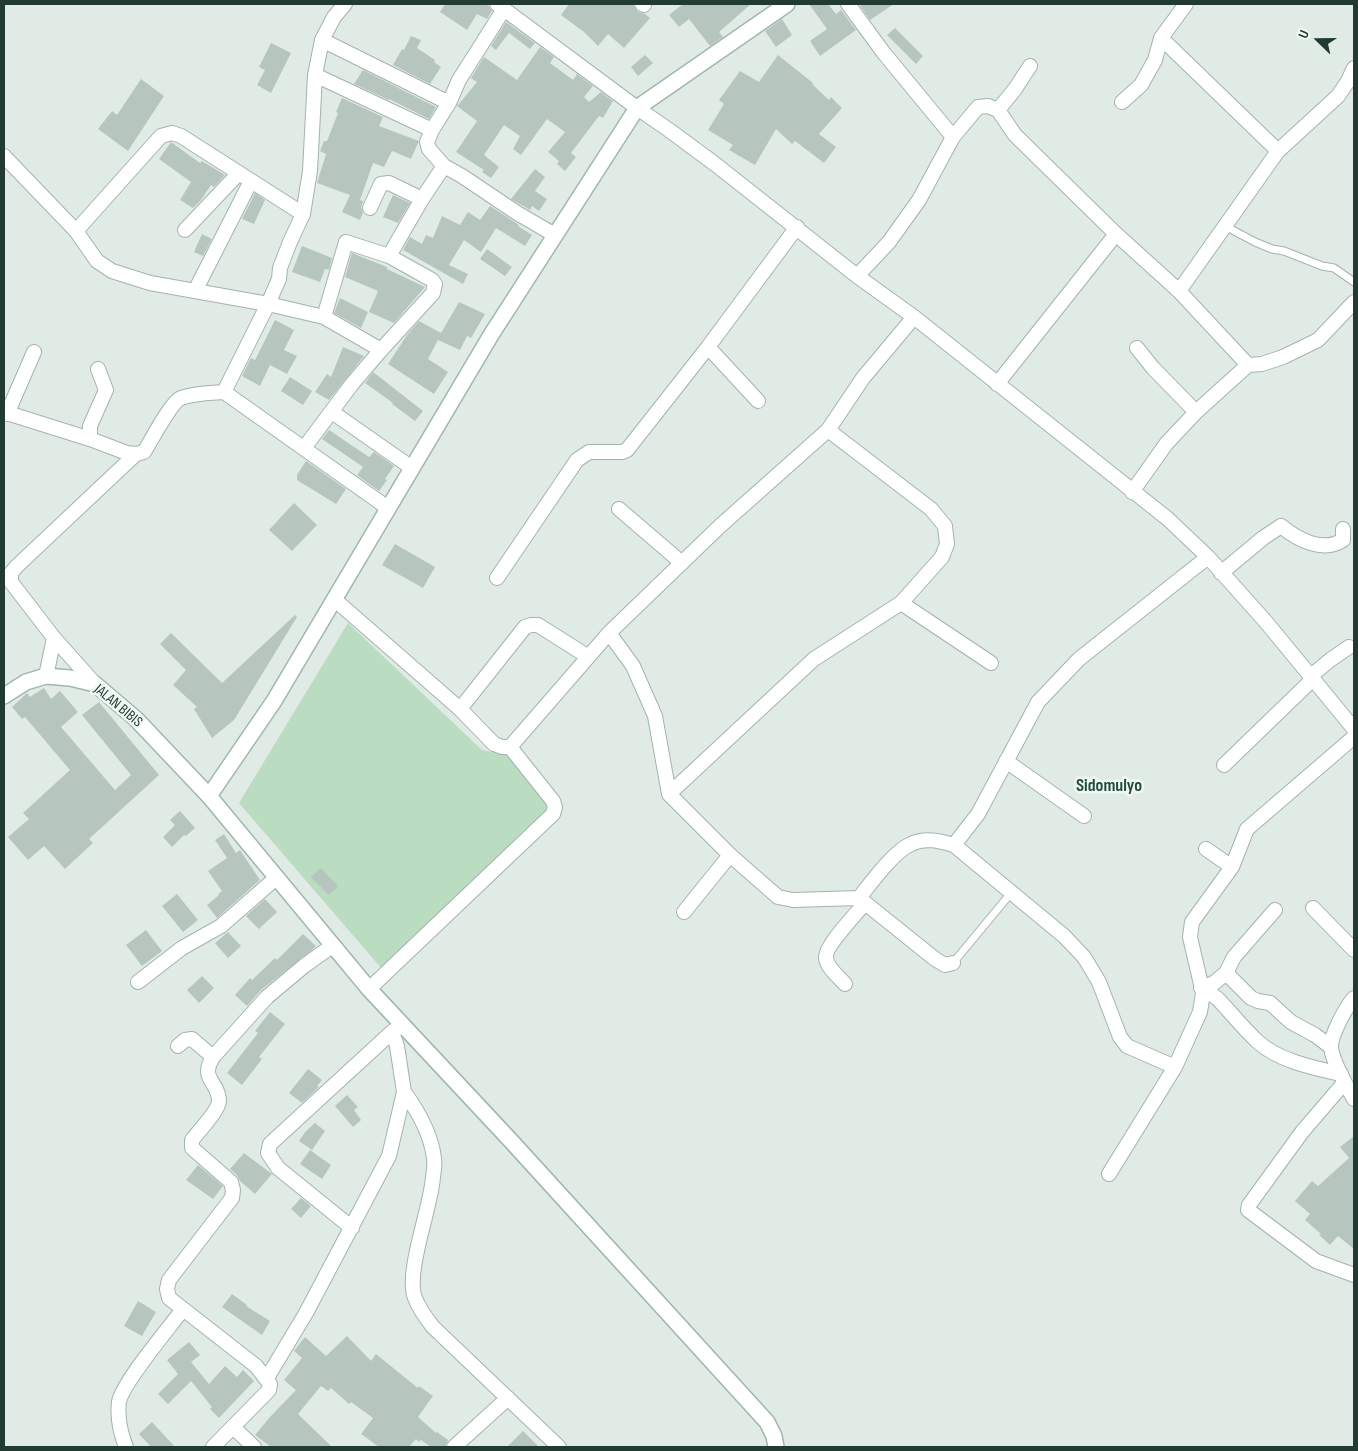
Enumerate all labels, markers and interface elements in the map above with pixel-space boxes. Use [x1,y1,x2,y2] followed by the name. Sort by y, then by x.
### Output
[1293,15,1343,65] north arrow
[1294,28,1313,41] text: U
[90,681,146,731] street label: JALAN BIBIS
[1076,775,1142,797] district label: Sidomulyo

